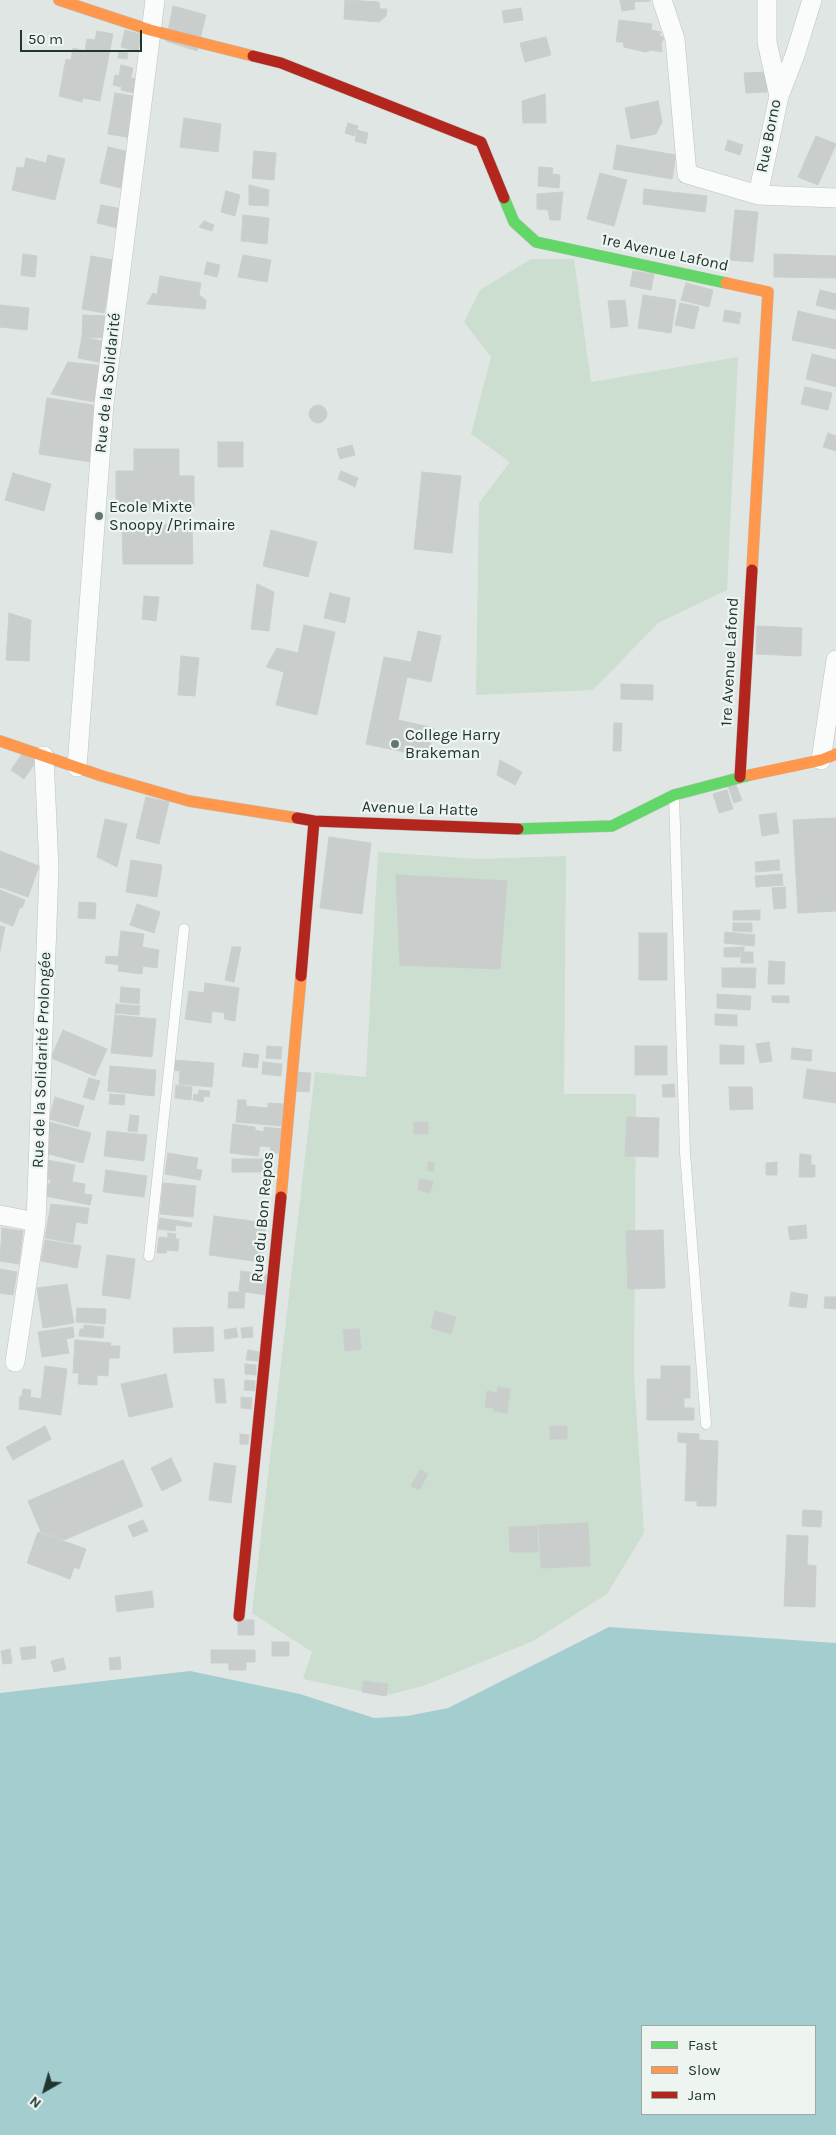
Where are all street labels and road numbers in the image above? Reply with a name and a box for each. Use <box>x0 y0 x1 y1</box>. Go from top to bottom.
street label: Rue Borno <box>752 98 786 174</box>
street label: 1re Avenue Lafond <box>600 230 730 276</box>
street label: Rue de la Solidarité <box>91 312 125 454</box>
street label: 1re Avenue Lafond <box>717 597 743 727</box>
street label: Avenue La Hatte <box>362 797 478 821</box>
street label: Rue de la Solidarité Prolongée <box>29 952 55 1168</box>
street label: Rue du Bon Repos <box>248 1151 278 1283</box>

